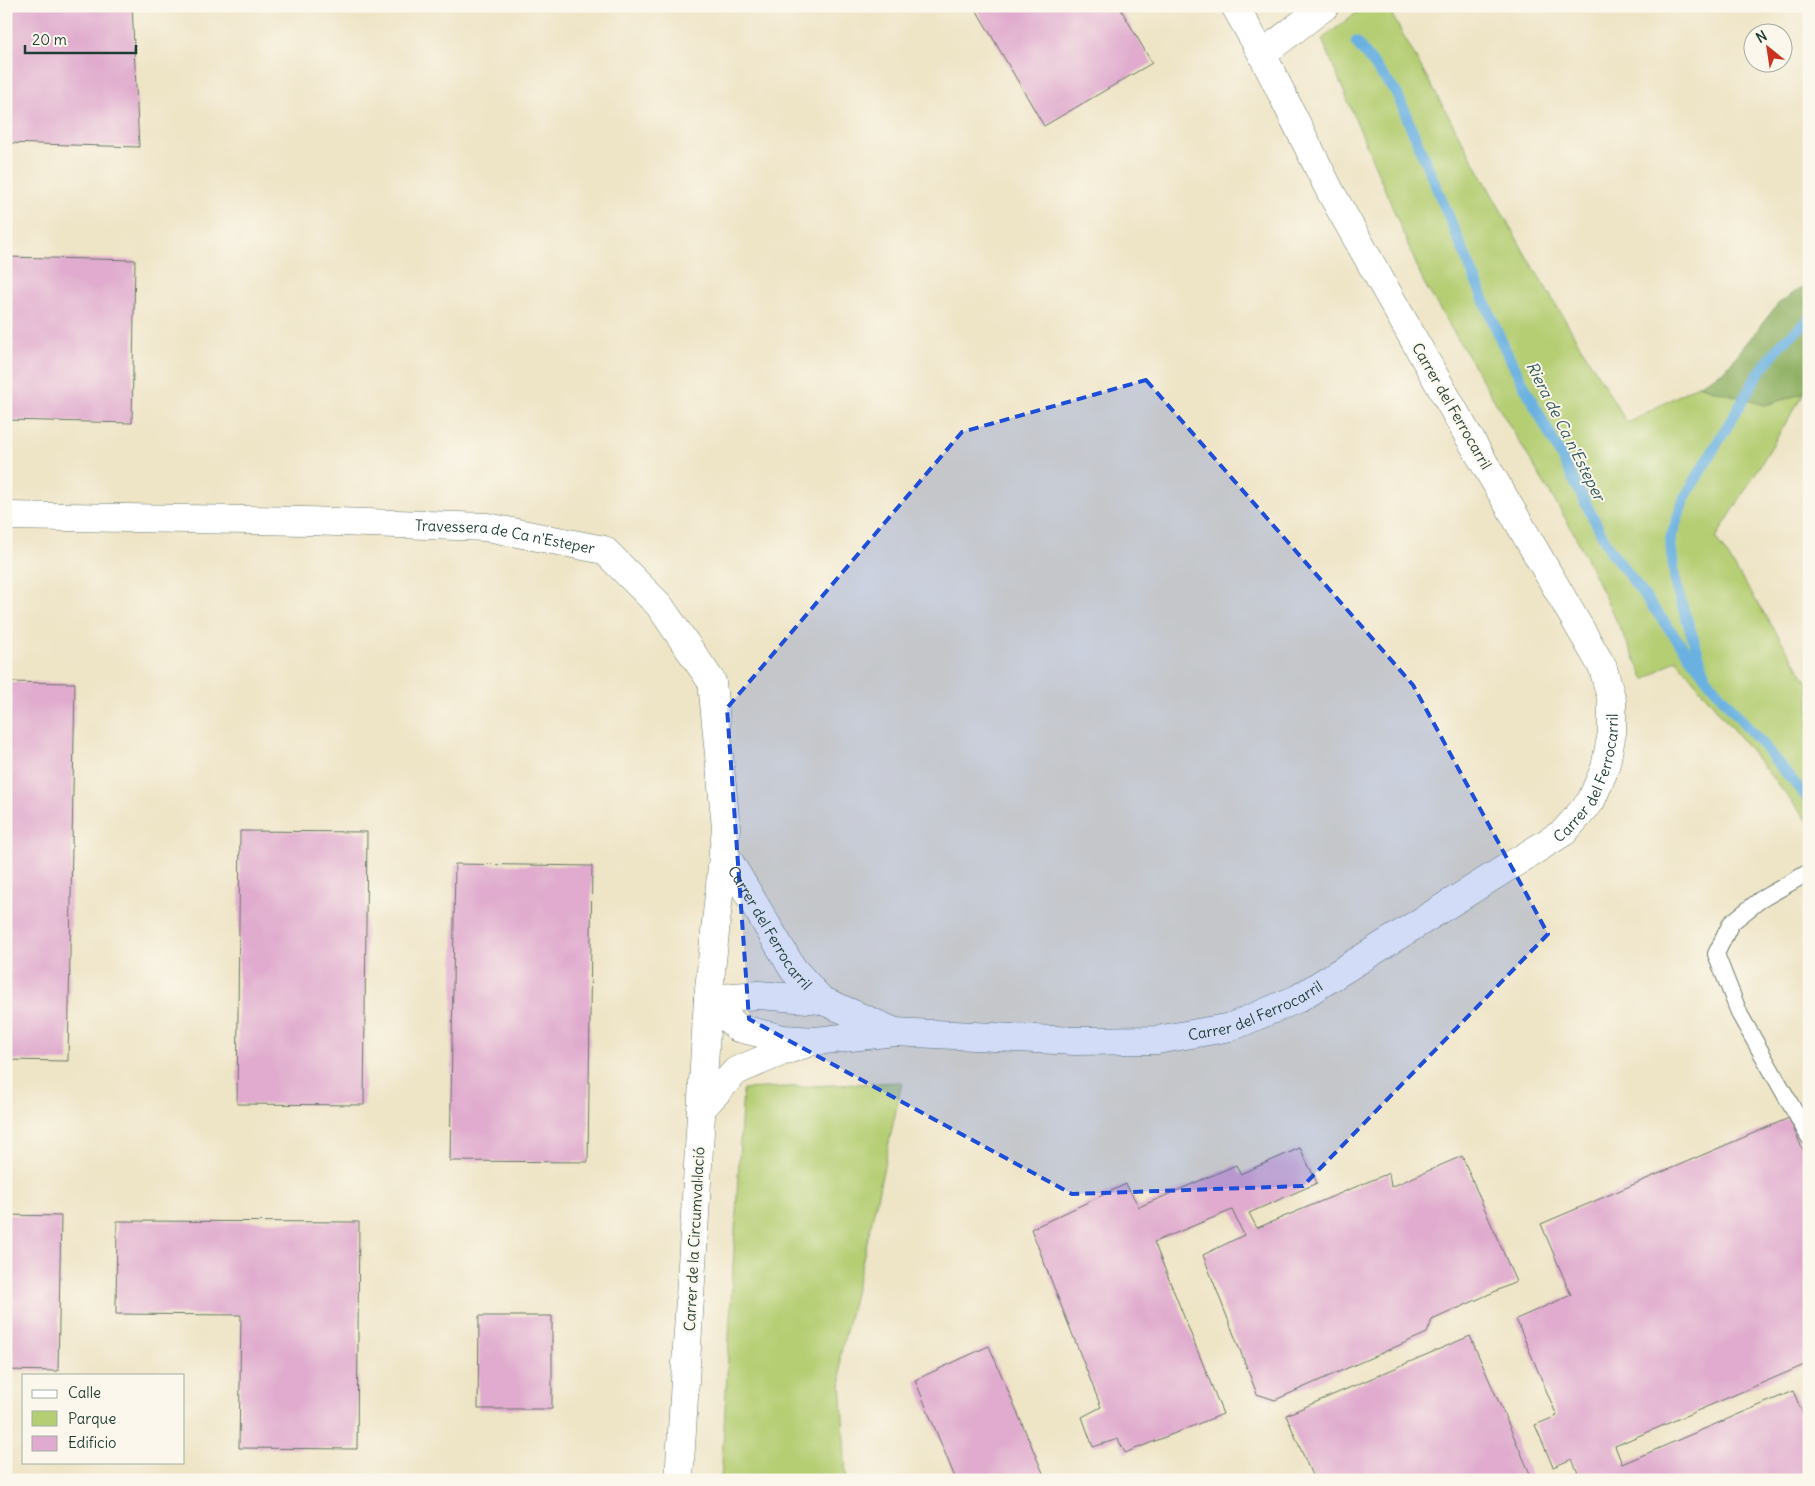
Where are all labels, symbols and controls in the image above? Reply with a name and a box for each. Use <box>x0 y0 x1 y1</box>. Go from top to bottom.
scale bar <box>25 22 136 54</box>
north arrow <box>1742 22 1792 72</box>
text: N <box>1753 27 1770 47</box>
text: 20 m <box>32 30 67 49</box>
street label: Carrer del Ferrocarril <box>1408 339 1496 473</box>
water label: Riera de Ca n'Esteper <box>1522 358 1611 506</box>
street label: Travessera de Ca n'Esteper <box>415 515 596 557</box>
street label: Carrer del Ferrocarril <box>1549 714 1622 846</box>
street label: Carrer del Ferrocarril <box>724 862 816 993</box>
street label: Carrer del Ferrocarril <box>1186 976 1326 1044</box>
street label: Carrer de la Circumval·lació <box>680 1146 708 1332</box>
legend <box>22 1374 185 1464</box>
text: Calle <box>68 1383 101 1402</box>
text: Parque <box>68 1409 116 1428</box>
text: Edificio <box>68 1433 116 1452</box>

